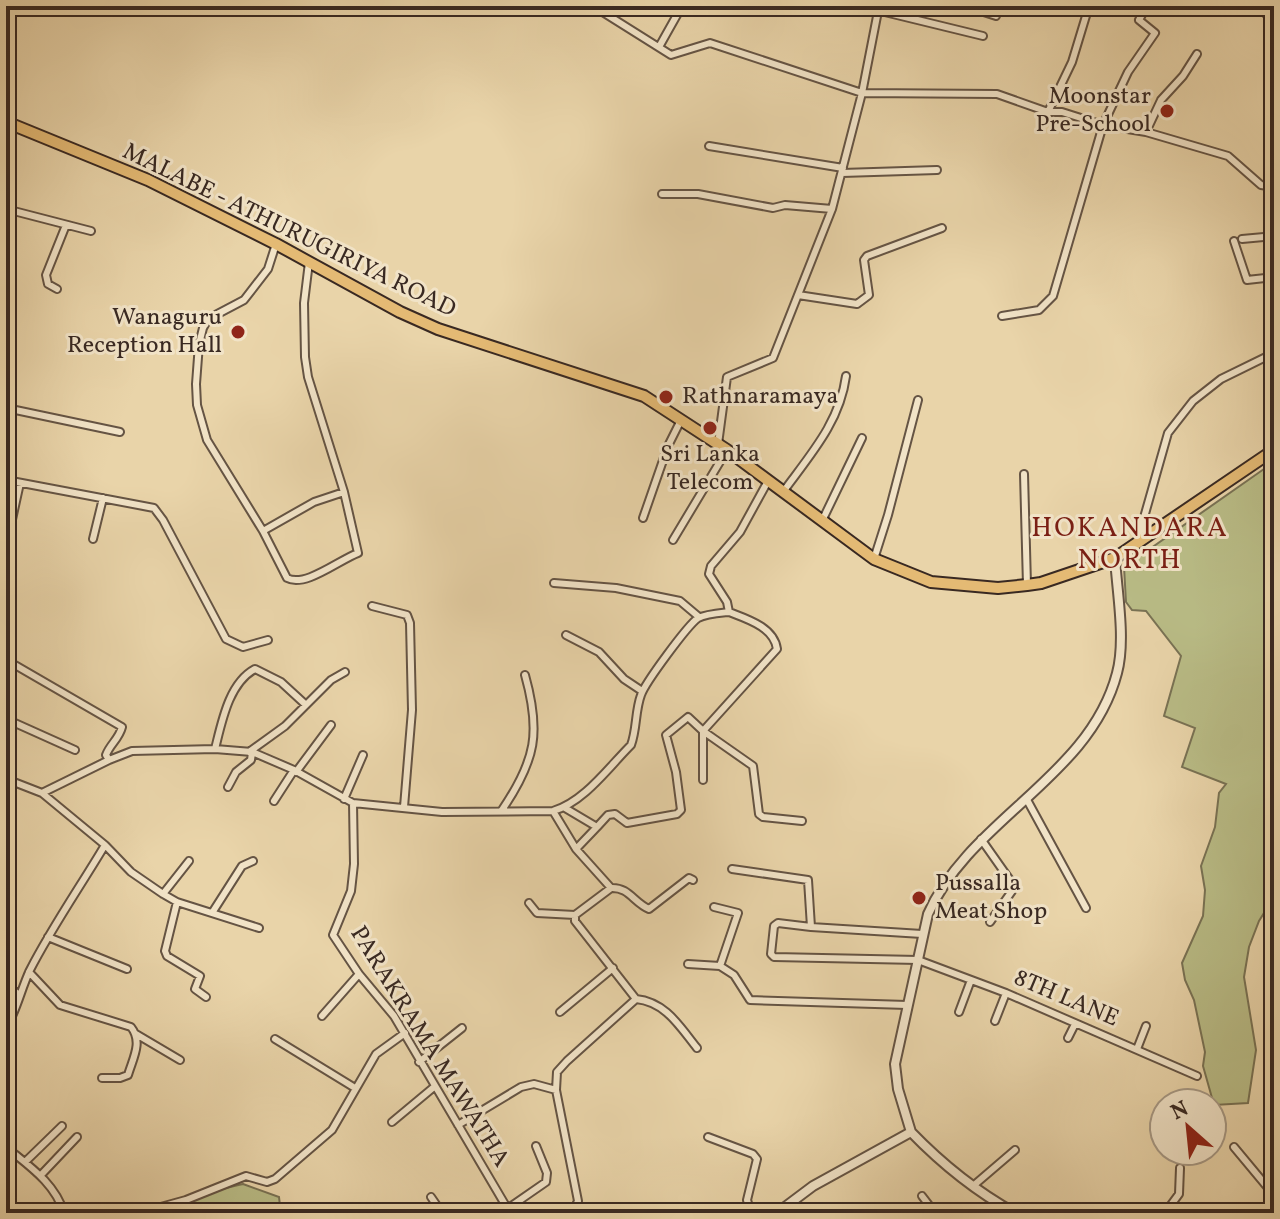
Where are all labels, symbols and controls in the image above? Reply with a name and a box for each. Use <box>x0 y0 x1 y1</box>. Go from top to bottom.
place label: Moonstar Pre-School <box>1035 80 1151 142</box>
marker: Moonstar Pre-School <box>1158 102 1176 120</box>
street label: MALABE - ATHURUGIRIYA ROAD <box>117 135 461 327</box>
place label: Wanaguru Reception Hall <box>67 301 222 363</box>
marker: Wanaguru Reception Hall <box>229 323 247 341</box>
place label: Rathnaramaya <box>682 380 838 414</box>
marker: Rathnaramaya <box>657 388 675 406</box>
marker: Sri Lanka Telecom <box>701 419 719 437</box>
place label: Sri Lanka Telecom <box>660 438 760 500</box>
district label: HOKANDARA NORTH <box>1031 509 1229 580</box>
place label: Pussalla Meat Shop <box>935 867 1047 929</box>
marker: Pussalla Meat Shop <box>910 889 928 907</box>
street label: PARAKRAMA MAWATHA <box>341 920 517 1174</box>
street label: 8TH LANE <box>1008 962 1124 1036</box>
north arrow <box>1148 1087 1228 1167</box>
text: N <box>1166 1094 1194 1129</box>

